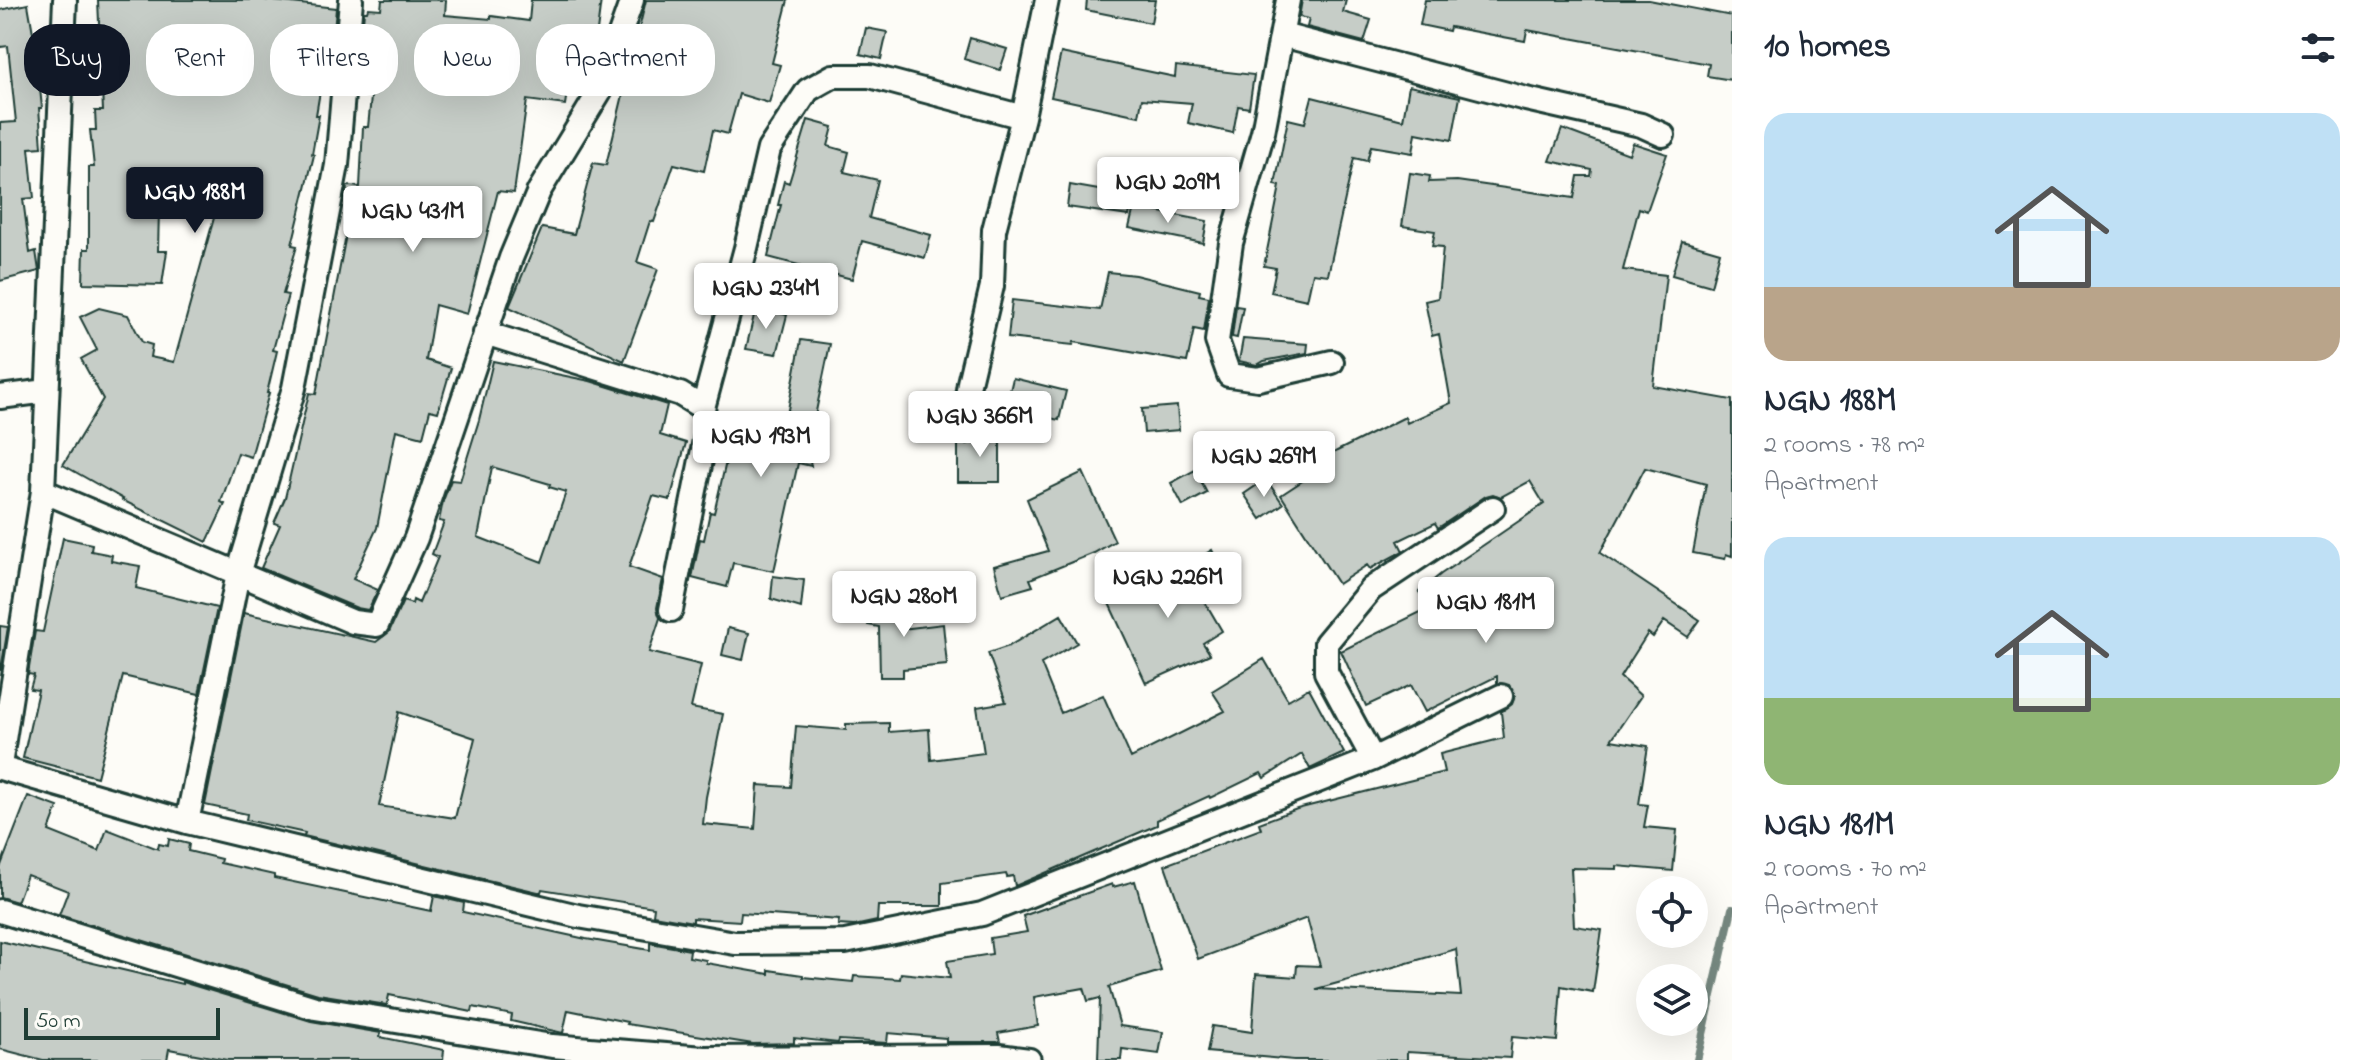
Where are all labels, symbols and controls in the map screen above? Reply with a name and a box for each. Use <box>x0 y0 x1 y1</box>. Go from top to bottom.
text: 10 homes <box>1764 23 1891 73</box>
chip: Buy <box>24 24 130 96</box>
chip: Rent <box>146 24 254 96</box>
chip: Filters <box>270 24 398 96</box>
chip: New <box>414 24 520 96</box>
chip: Apartment <box>536 24 715 96</box>
icon: filters <box>2296 26 2340 70</box>
pin: NGN 209M <box>1085 157 1251 225</box>
text: NGN 209M <box>1115 164 1221 202</box>
icon: home <box>1980 165 2124 309</box>
pin: NGN 188M <box>112 167 278 235</box>
text: NGN 188M <box>144 174 246 212</box>
pin: NGN 431M <box>330 186 496 254</box>
text: NGN 431M <box>361 193 465 231</box>
pin: NGN 234M <box>683 263 849 331</box>
text: NGN 234M <box>712 270 820 308</box>
text: NGN 188M <box>1764 377 1897 427</box>
pin: NGN 366M <box>897 391 1063 459</box>
text: NGN 366M <box>926 398 1034 436</box>
pin: NGN 193M <box>678 411 844 479</box>
text: NGN 193M <box>711 418 811 456</box>
text: 2 rooms · 78 m² <box>1764 427 1925 465</box>
pin: NGN 269M <box>1181 431 1347 499</box>
text: NGN 269M <box>1211 438 1317 476</box>
text: Apartment <box>1764 465 1878 503</box>
pin: NGN 226M <box>1085 552 1251 620</box>
text: NGN 226M <box>1113 559 1223 597</box>
pin: NGN 280M <box>821 571 987 639</box>
pin: NGN 181M <box>1403 577 1569 645</box>
text: NGN 280M <box>850 578 958 616</box>
text: NGN 181M <box>1436 584 1536 622</box>
icon: home <box>1980 589 2124 733</box>
text: NGN 181M <box>1764 801 1895 851</box>
text: 2 rooms · 70 m² <box>1764 851 1927 889</box>
map controls <box>1636 876 1708 1036</box>
button: locate <box>1636 876 1708 948</box>
text: Apartment <box>1764 889 1878 927</box>
button: layers <box>1636 964 1708 1036</box>
scale bar <box>24 1004 220 1040</box>
text: 50 m <box>36 1006 81 1038</box>

